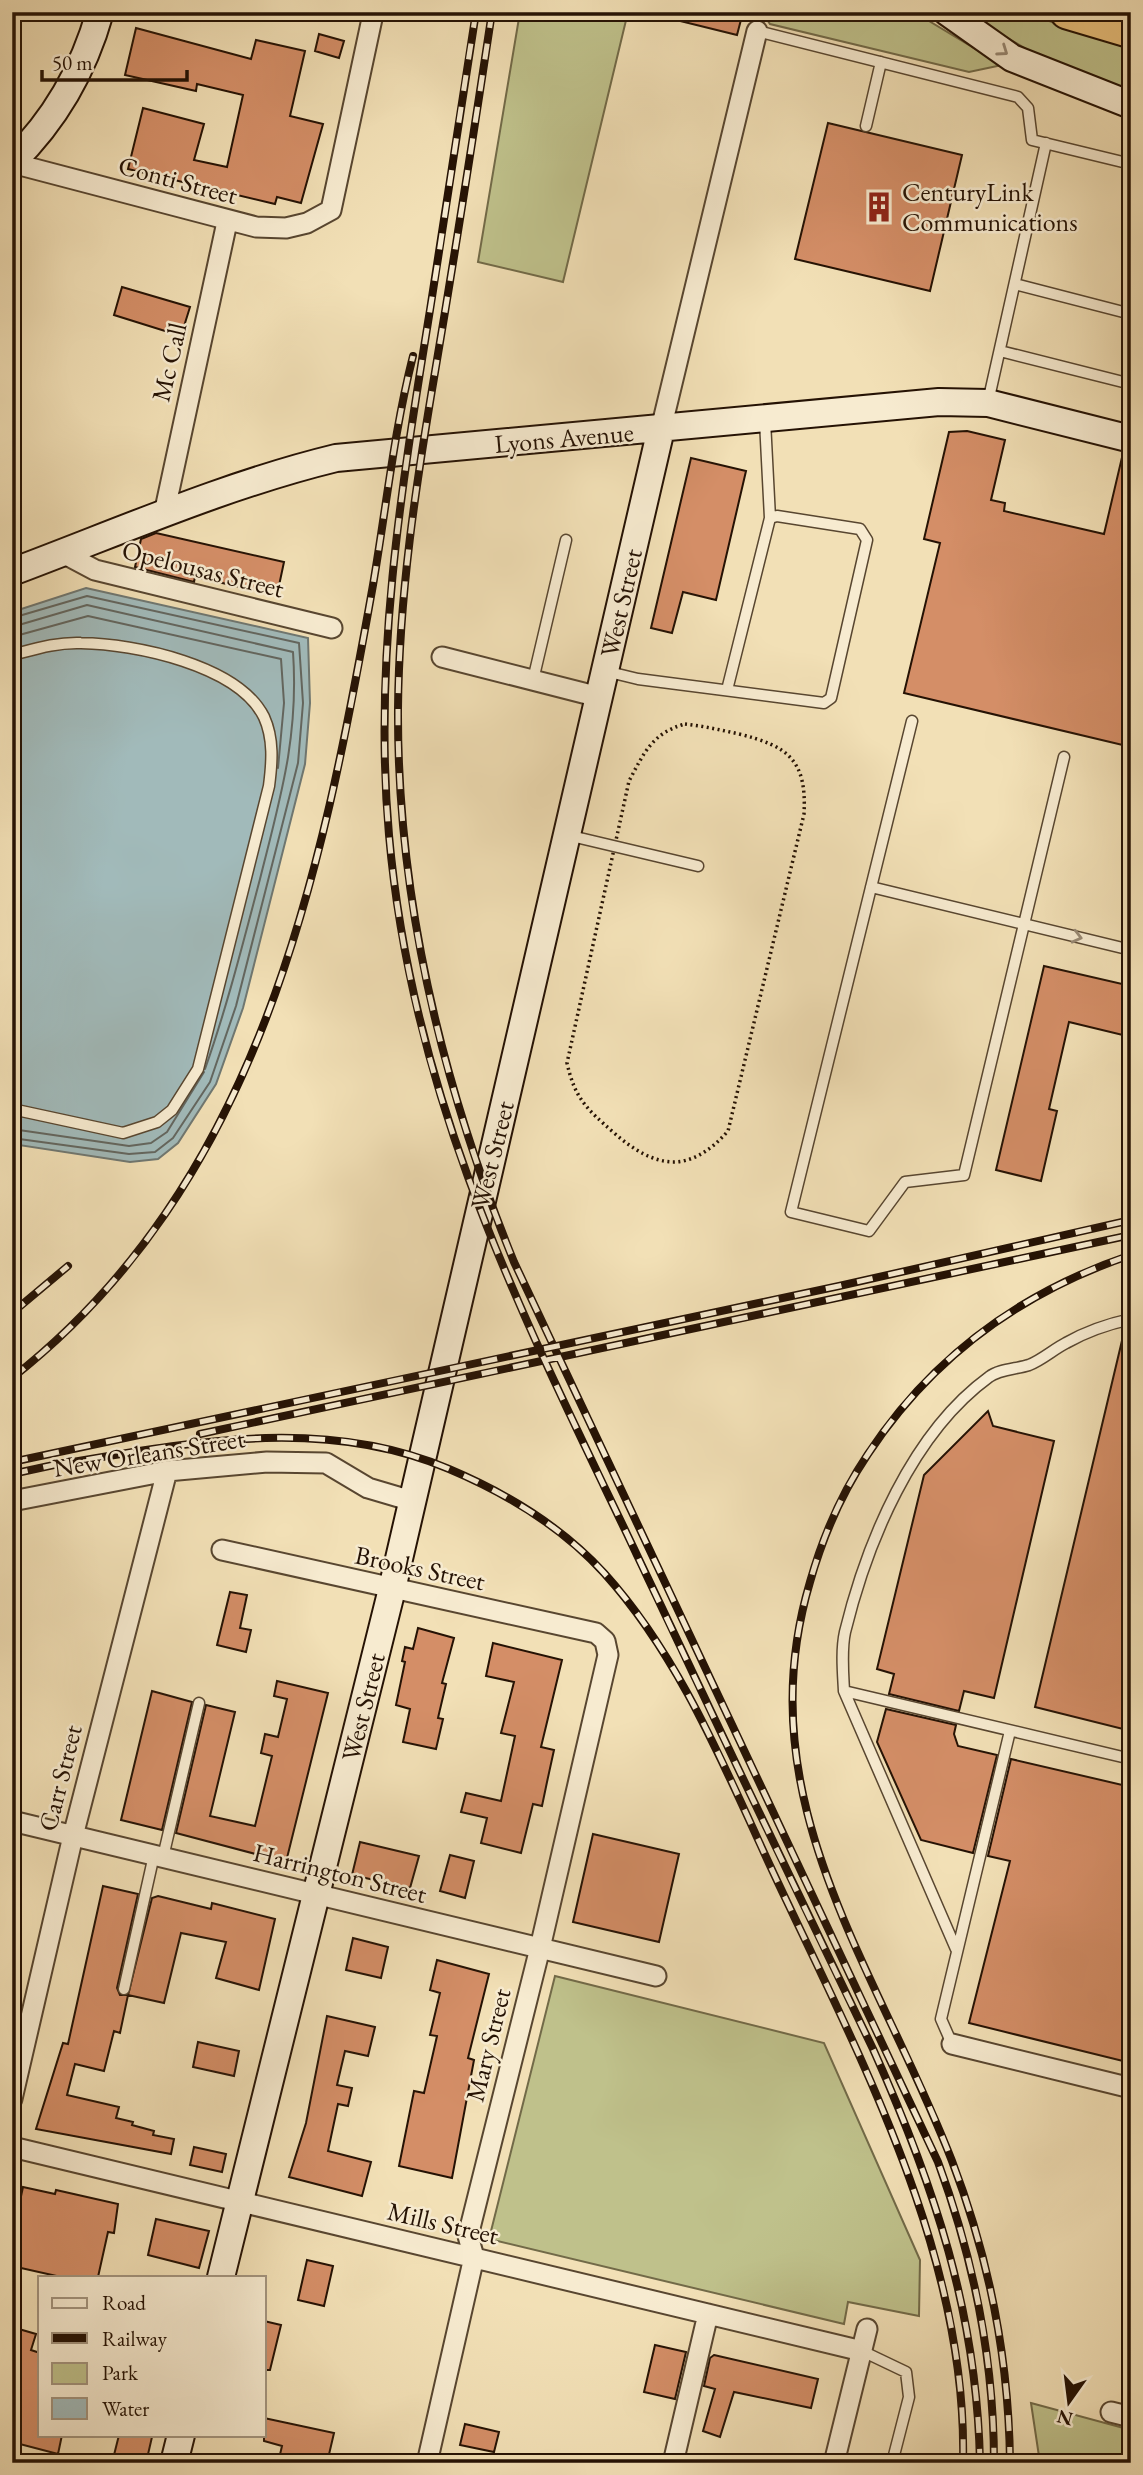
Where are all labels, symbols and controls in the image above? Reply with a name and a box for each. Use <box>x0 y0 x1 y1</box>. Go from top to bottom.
scale bar <box>42 38 187 82</box>
one-way arrow <box>995 43 1008 55</box>
text: 50 m <box>52 49 93 76</box>
street label: Conti Street <box>115 148 241 212</box>
place label: CenturyLink Communications <box>902 175 1078 239</box>
building icon: CenturyLink Communications <box>862 190 896 224</box>
street label: Mc Call <box>143 319 195 405</box>
street label: Lyons Avenue <box>493 415 635 461</box>
street label: Opelousas Street <box>118 532 288 606</box>
street label: West Street <box>592 545 650 661</box>
one-way arrow <box>1071 929 1083 943</box>
street label: West Street <box>462 1097 522 1213</box>
street label: New Orleans Street <box>51 1421 247 1485</box>
street label: Brooks Street <box>352 1538 488 1598</box>
street label: West Street <box>333 1649 393 1765</box>
street label: Carr Street <box>30 1721 90 1835</box>
street label: Harrington Street <box>250 1835 430 1911</box>
street label: Mary Street <box>458 1985 518 2105</box>
street label: Mills Street <box>384 2194 502 2252</box>
legend <box>38 2276 266 2436</box>
text: Road <box>102 2289 146 2316</box>
text: Railway <box>102 2325 168 2352</box>
text: Park <box>102 2359 139 2386</box>
north arrow <box>1034 2366 1104 2436</box>
text: Water <box>102 2395 149 2422</box>
text: N <box>1054 2404 1075 2432</box>

